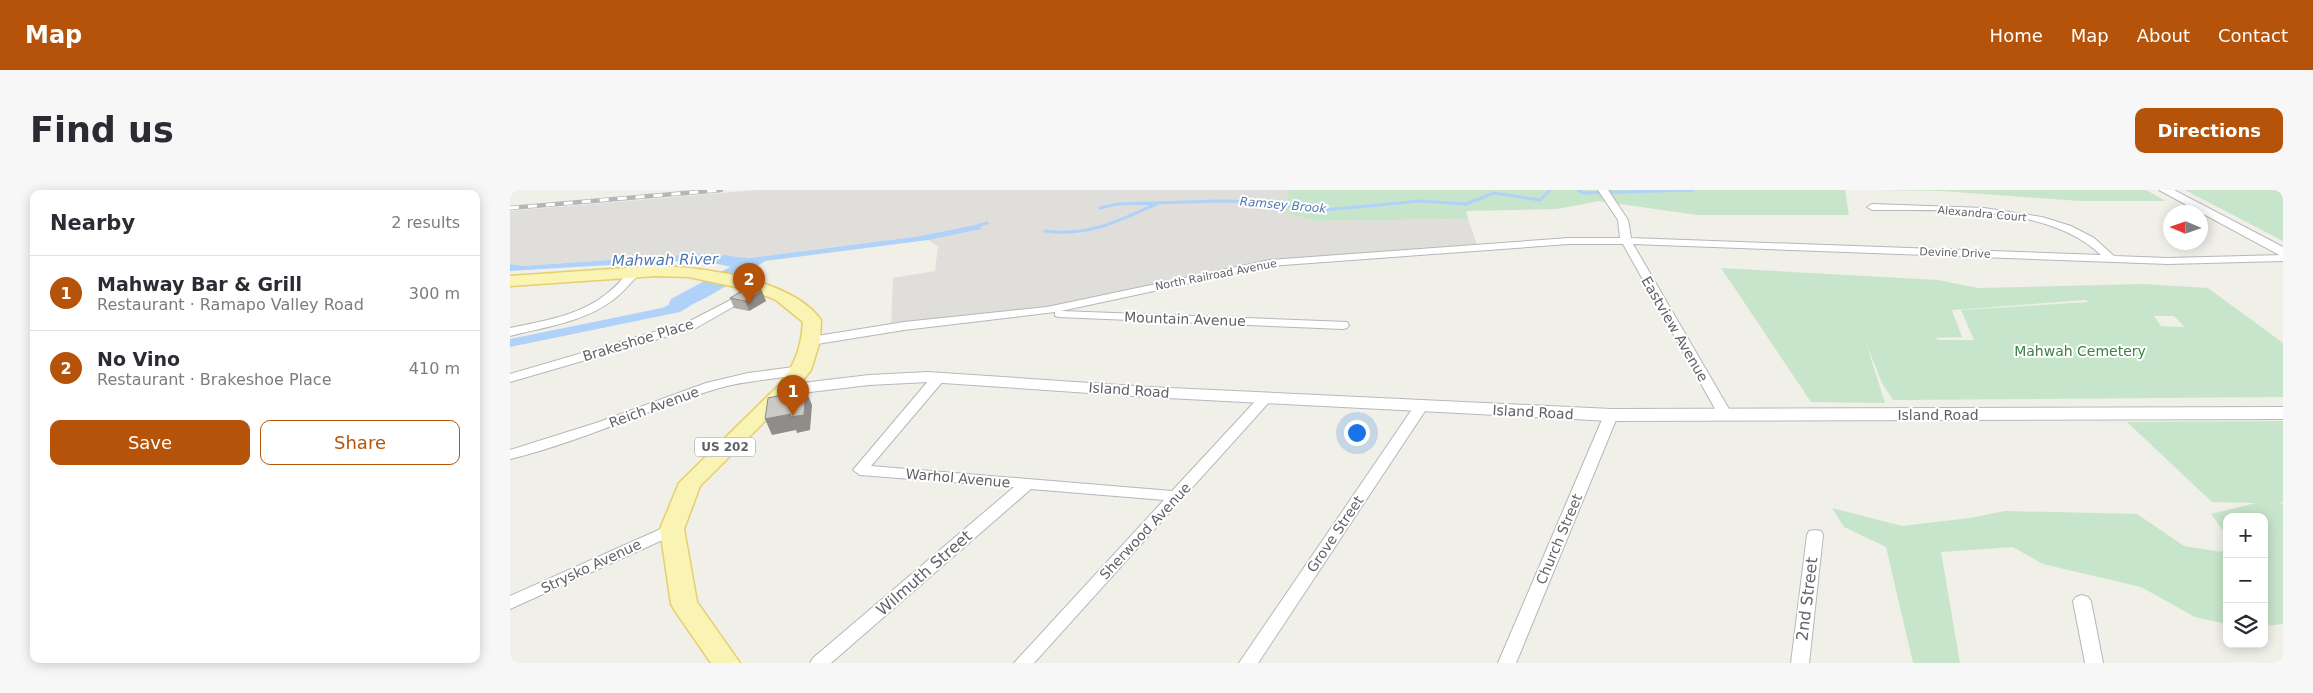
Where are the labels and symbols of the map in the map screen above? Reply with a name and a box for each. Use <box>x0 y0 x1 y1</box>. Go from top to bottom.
water label: Ramsey Brook <box>1239 194 1328 216</box>
street label: Alexandra Court <box>1937 204 2028 224</box>
north arrow <box>2163 205 2208 250</box>
street label: Devine Drive <box>1919 245 1991 261</box>
water label: Mahwah River <box>612 250 719 270</box>
street label: North Railroad Avenue <box>1154 257 1278 293</box>
pin: 2 <box>733 263 765 304</box>
street label: Eastview Avenue <box>1638 274 1712 384</box>
street label: Mountain Avenue <box>1124 309 1246 329</box>
street label: Brakeshoe Place <box>581 316 695 364</box>
park label: Mahwah Cemetery <box>2014 343 2146 359</box>
pin: 1 <box>777 375 809 416</box>
street label: Island Road <box>1088 379 1170 401</box>
street label: Reich Avenue <box>607 383 701 431</box>
street label: Island Road <box>1492 402 1574 422</box>
street label: Island Road <box>1897 407 1979 423</box>
your location <box>1344 420 1370 446</box>
road number: US 202 <box>695 438 755 456</box>
street label: Warhol Avenue <box>905 465 1011 491</box>
street label: Sherwood Avenue <box>1096 479 1194 583</box>
street label: Church Street <box>1533 491 1585 587</box>
street label: Grove Street <box>1304 492 1367 575</box>
street label: Wilmuth Street <box>872 526 976 620</box>
street label: Strysko Avenue <box>539 536 643 596</box>
street label: 2nd Street <box>1792 556 1822 642</box>

